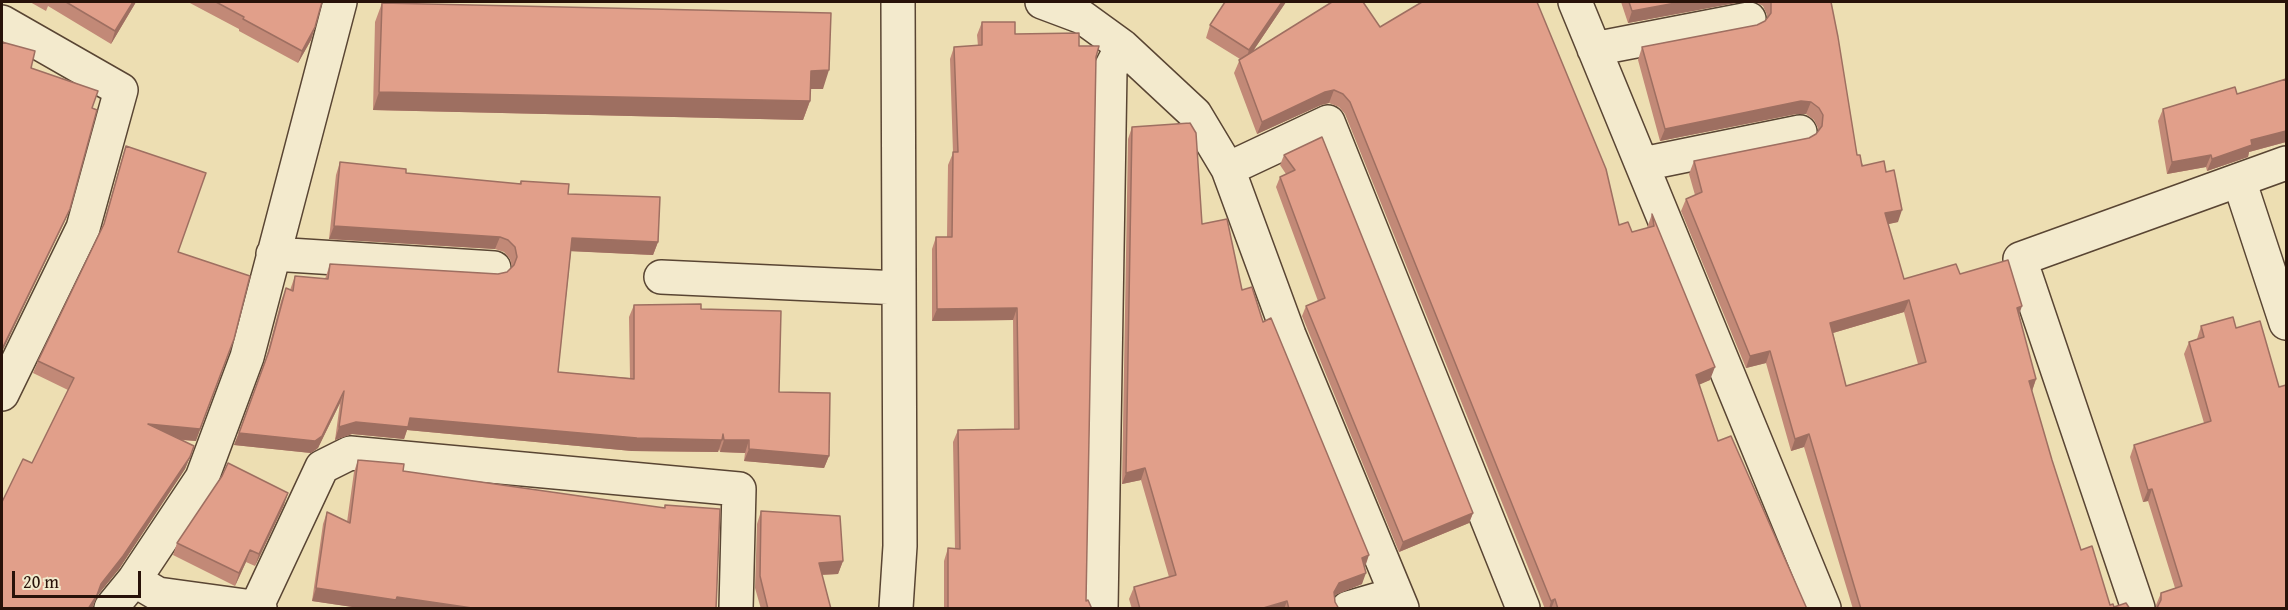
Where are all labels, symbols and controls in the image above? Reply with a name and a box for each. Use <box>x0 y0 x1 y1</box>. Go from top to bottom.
scale bar <box>15 559 144 597</box>
text: 20 m <box>23 568 59 595</box>

